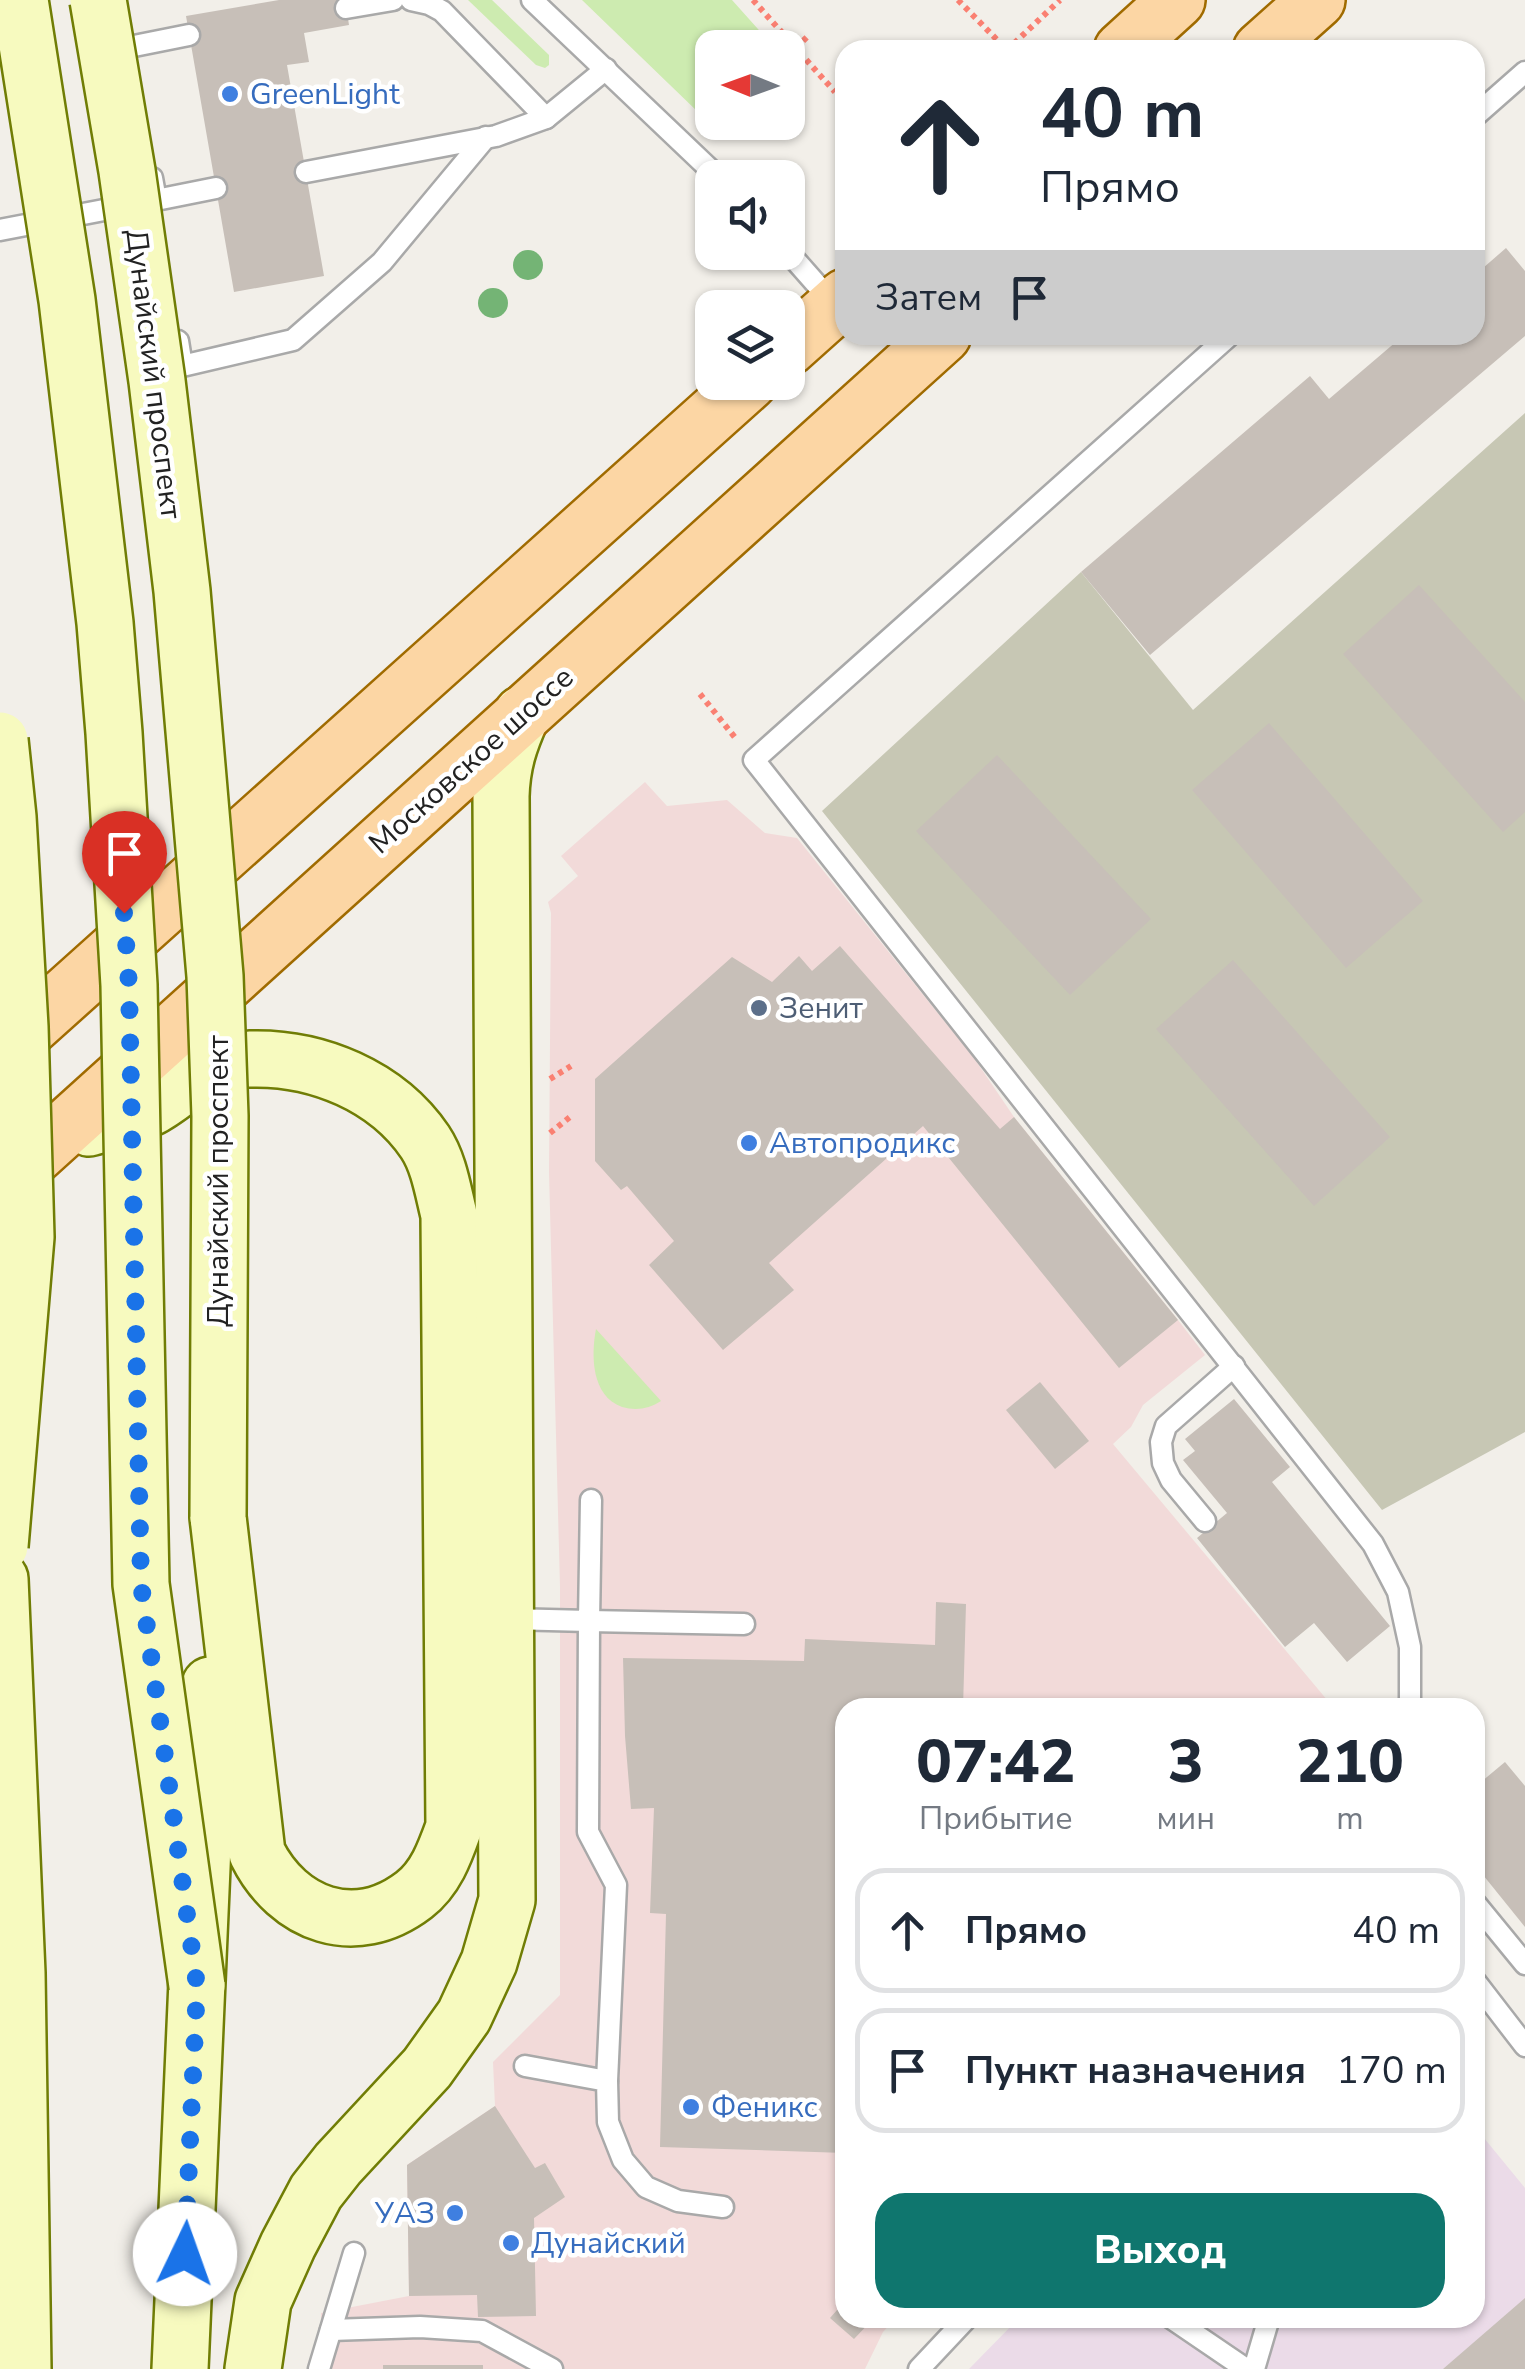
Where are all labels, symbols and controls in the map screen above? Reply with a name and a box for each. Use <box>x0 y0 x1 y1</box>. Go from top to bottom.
north arrow <box>695 30 805 140</box>
map controls <box>695 30 805 400</box>
text: 40 m <box>1040 66 1204 162</box>
place label: GreenLight <box>250 74 400 115</box>
icon: ahead <box>875 80 1005 210</box>
marker: GreenLight <box>219 83 241 105</box>
text: Прямо <box>1040 157 1180 218</box>
button: sound <box>695 160 805 270</box>
street label: Дунайский проспект <box>115 227 192 522</box>
icon: arrive <box>1002 270 1057 325</box>
text: Затем <box>875 272 982 323</box>
button: layers <box>695 290 805 400</box>
street label: Московское шоссе <box>360 657 583 863</box>
pin <box>82 811 167 914</box>
icon: arrive <box>97 826 152 881</box>
place label: Зенит <box>779 988 864 1029</box>
marker: Зенит <box>748 997 770 1019</box>
street label: Дунайский проспект <box>198 1034 239 1327</box>
place label: Автопродикс <box>769 1123 955 1164</box>
marker: Автопродикс <box>738 1132 760 1154</box>
text: 07:42 <box>916 1721 1076 1803</box>
text: 3 <box>1168 1721 1204 1803</box>
text: 210 <box>1296 1721 1404 1803</box>
text: Прибытие <box>919 1797 1073 1840</box>
text: мин <box>1157 1797 1215 1840</box>
text: m <box>1336 1797 1364 1840</box>
icon: ahead <box>880 1903 935 1958</box>
text: Прямо <box>965 1905 1087 1956</box>
text: 40 m <box>1352 1905 1440 1956</box>
icon: arrive <box>880 2043 935 2098</box>
text: Пункт назначения <box>965 2045 1306 2096</box>
text: 170 m <box>1336 2045 1447 2096</box>
place label: Феникс <box>711 2087 818 2128</box>
marker: Феникс <box>680 2096 702 2118</box>
place label: УАЗ <box>374 2193 435 2234</box>
button: Выход <box>875 2193 1445 2308</box>
position arrow <box>133 2202 237 2306</box>
marker: УАЗ <box>444 2202 466 2224</box>
place label: Дунайский <box>531 2223 686 2264</box>
marker: Дунайский <box>500 2232 522 2254</box>

